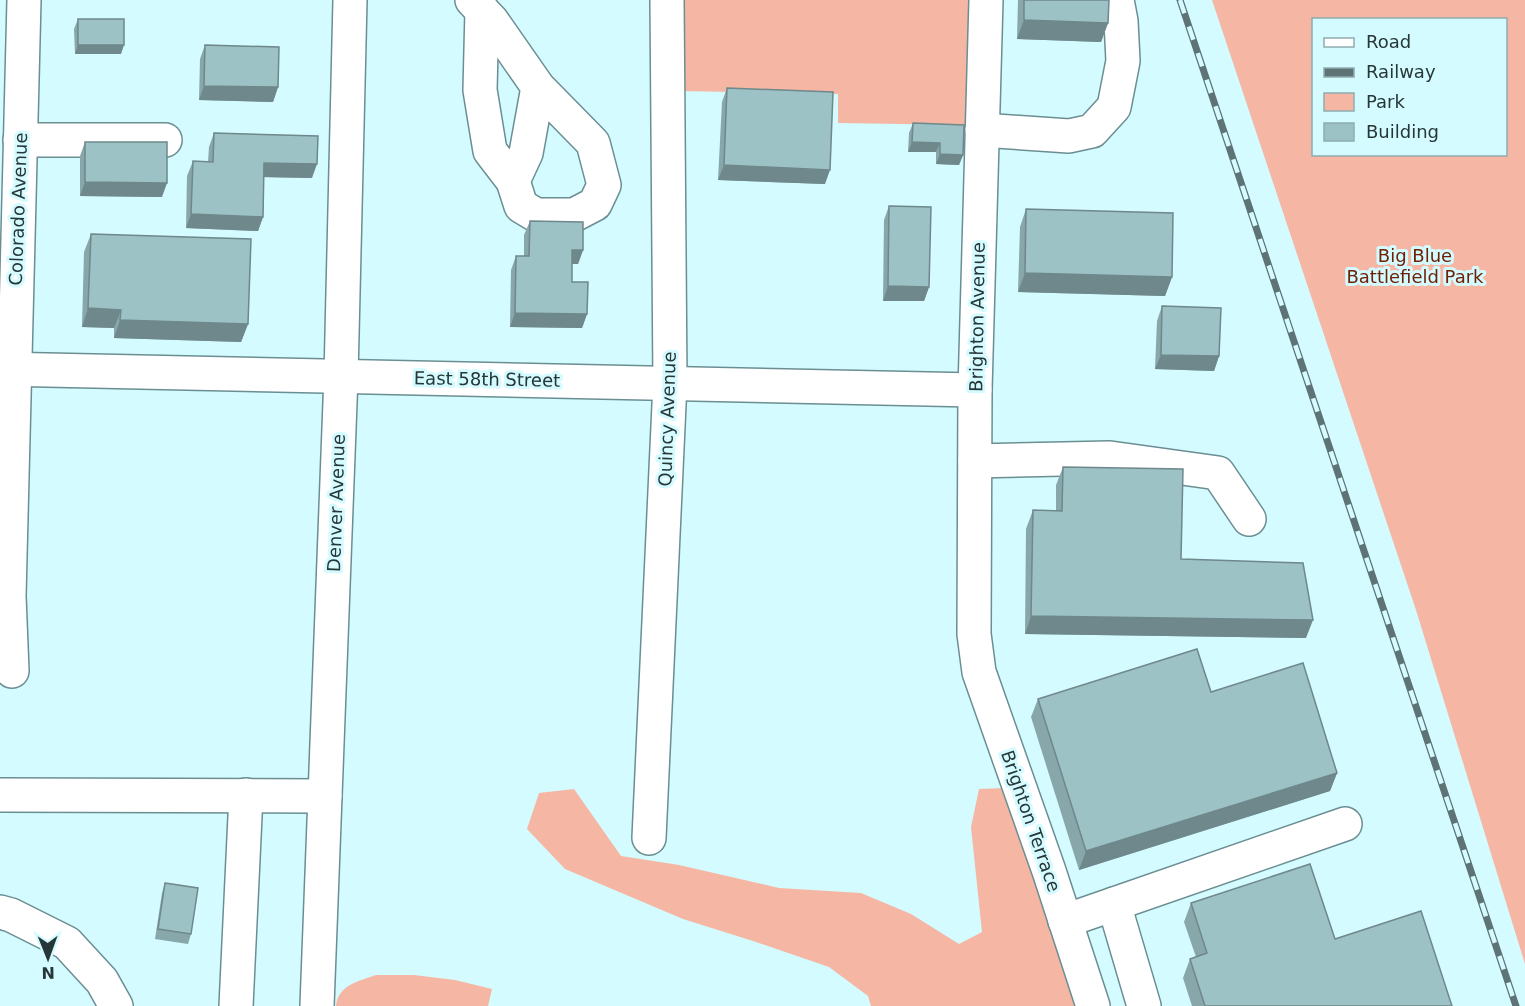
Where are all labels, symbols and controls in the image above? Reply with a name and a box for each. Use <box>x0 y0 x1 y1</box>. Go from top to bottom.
legend <box>1312 18 1507 156</box>
text: Road <box>1366 31 1411 52</box>
text: Railway <box>1366 61 1436 82</box>
text: Park <box>1366 91 1405 112</box>
text: Building <box>1366 121 1439 142</box>
street label: Colorado Avenue <box>5 132 31 286</box>
street label: Brighton Avenue <box>965 242 989 392</box>
park label: Big Blue Battlefield Park <box>1346 245 1484 287</box>
street label: Quincy Avenue <box>654 351 680 487</box>
street label: East 58th Street <box>414 367 560 391</box>
street label: Denver Avenue <box>323 434 349 572</box>
street label: Brighton Terrace <box>997 747 1065 895</box>
north arrow <box>18 928 78 988</box>
text: N <box>41 963 55 982</box>

